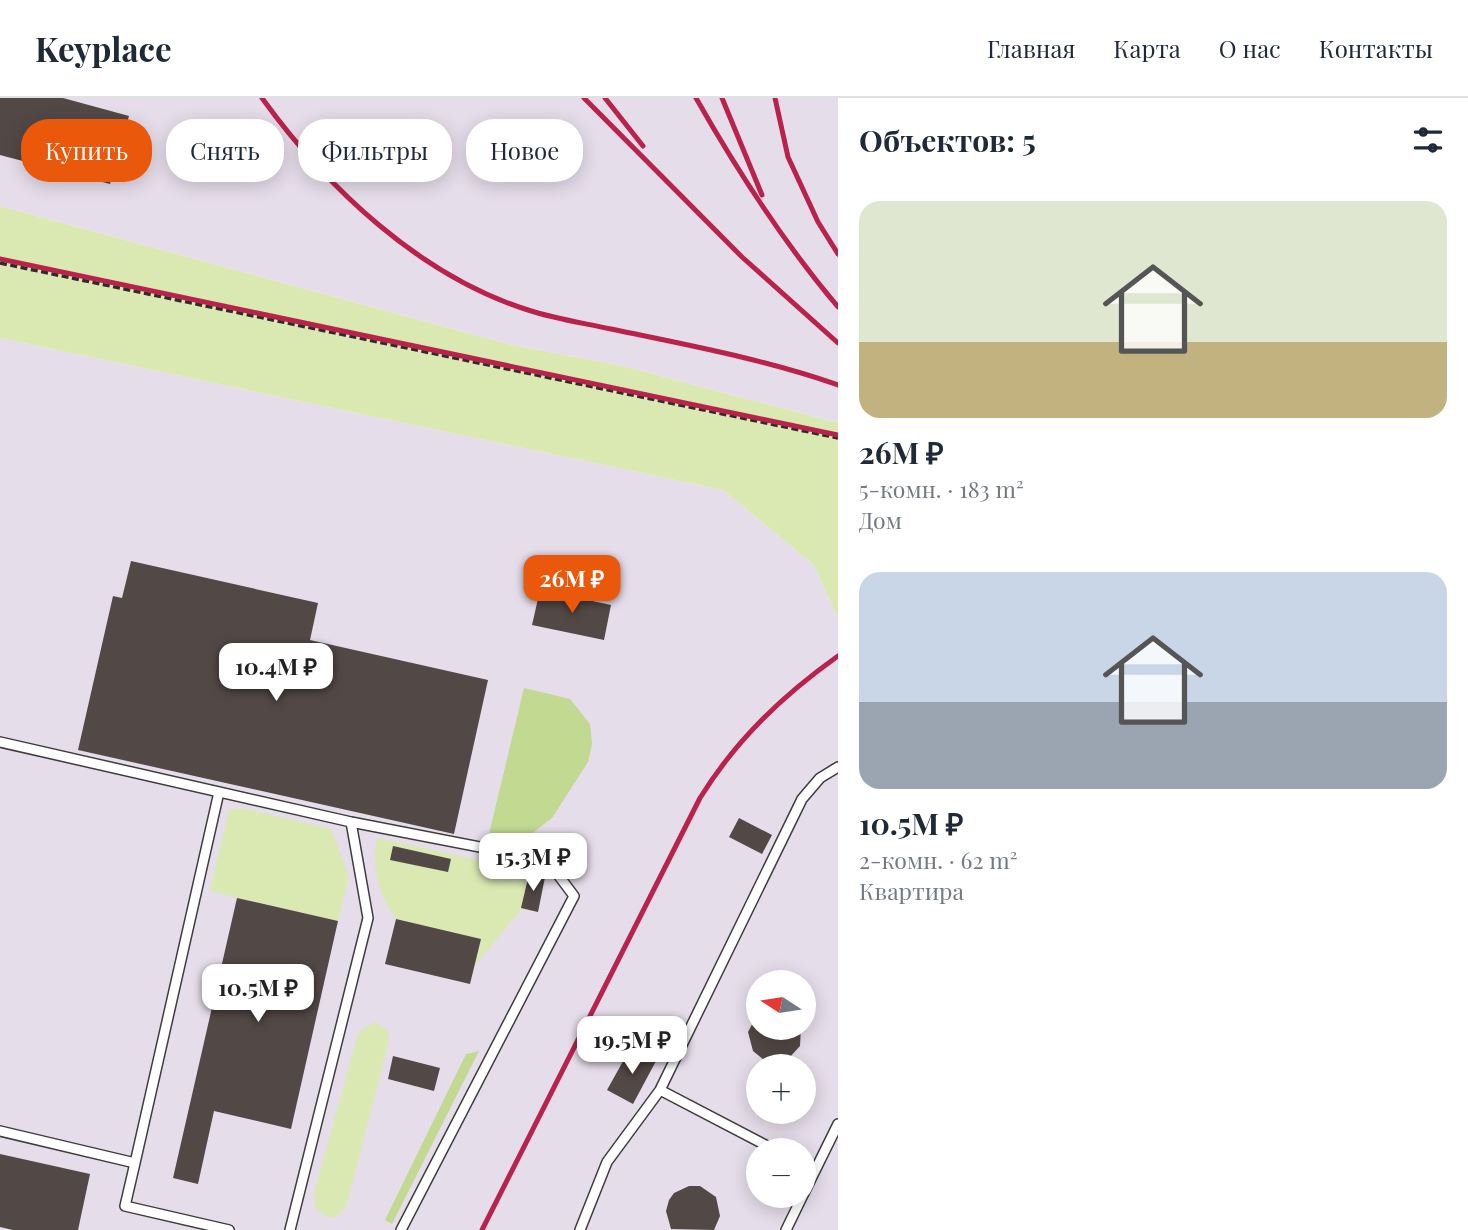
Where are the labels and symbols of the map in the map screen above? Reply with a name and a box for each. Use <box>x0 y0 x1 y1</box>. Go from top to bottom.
pin: 26M ₽ <box>523 556 621 615</box>
pin: 10.4M ₽ <box>211 644 341 703</box>
pin: 15.3M ₽ <box>468 834 598 893</box>
pin: 10.5M ₽ <box>193 964 323 1024</box>
north arrow <box>746 970 816 1040</box>
pin: 19.5M ₽ <box>567 1016 697 1076</box>

